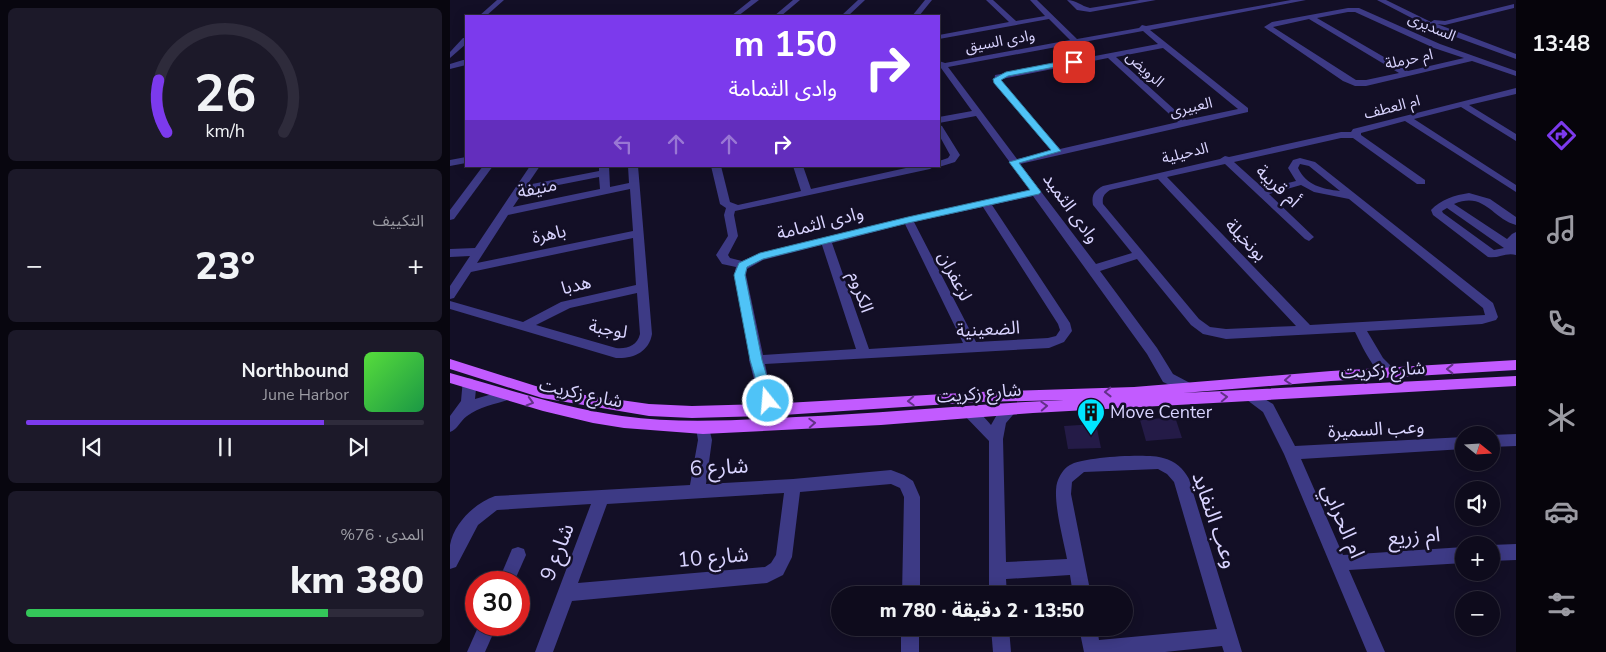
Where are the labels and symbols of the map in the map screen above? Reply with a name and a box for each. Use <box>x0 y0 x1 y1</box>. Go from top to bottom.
street label: السديرى <box>1405 8 1459 46</box>
street label: وادى السيق <box>963 25 1037 57</box>
pin <box>1053 41 1095 83</box>
street label: ام حرملة <box>1383 44 1435 75</box>
street label: الرويض <box>1122 47 1168 91</box>
street label: ام العطف <box>1362 90 1422 125</box>
street label: العبيرى <box>1168 92 1214 122</box>
street label: الدحيلية <box>1160 138 1210 168</box>
street label: أم قريبة <box>1249 159 1305 214</box>
street label: وادى الثميد <box>1037 168 1105 248</box>
street label: منيفة <box>515 172 559 204</box>
street label: وادى الثمامة <box>774 201 866 245</box>
street label: بونخيلة <box>1220 213 1272 267</box>
street label: باهرة <box>530 219 568 249</box>
street label: لزعفران <box>932 247 978 305</box>
street label: الكروم <box>841 268 879 316</box>
street label: هدبا <box>559 270 593 300</box>
street label: لوجبة <box>587 314 629 344</box>
street label: الضعينية <box>956 315 1020 343</box>
street label: شارع زكريت <box>1340 356 1426 386</box>
one-way arrow <box>1446 364 1454 374</box>
street label: شارع زكريت <box>537 372 625 415</box>
position arrow <box>741 374 793 426</box>
one-way arrow <box>1284 374 1292 385</box>
street label: شارع زكريت <box>936 377 1022 411</box>
one-way arrow <box>1104 387 1112 397</box>
one-way arrow <box>1220 392 1228 402</box>
one-way arrow <box>526 396 534 406</box>
one-way arrow <box>907 396 915 407</box>
building icon: Move Center <box>1076 397 1106 436</box>
place label: Move Center <box>1110 400 1213 424</box>
one-way arrow <box>1041 401 1049 412</box>
street label: وعب السميرة <box>1327 414 1425 444</box>
one-way arrow <box>809 417 817 428</box>
north arrow <box>1455 426 1500 471</box>
street label: شارع 6 <box>689 451 749 484</box>
street label: وعب النفايد <box>1185 468 1245 572</box>
street label: ام الحرابي <box>1313 479 1371 563</box>
street label: شارع 9 <box>533 519 582 585</box>
street label: ام زريع <box>1387 520 1441 554</box>
street label: شارع 10 <box>676 540 750 575</box>
speed limit sign: 30 <box>465 571 530 636</box>

